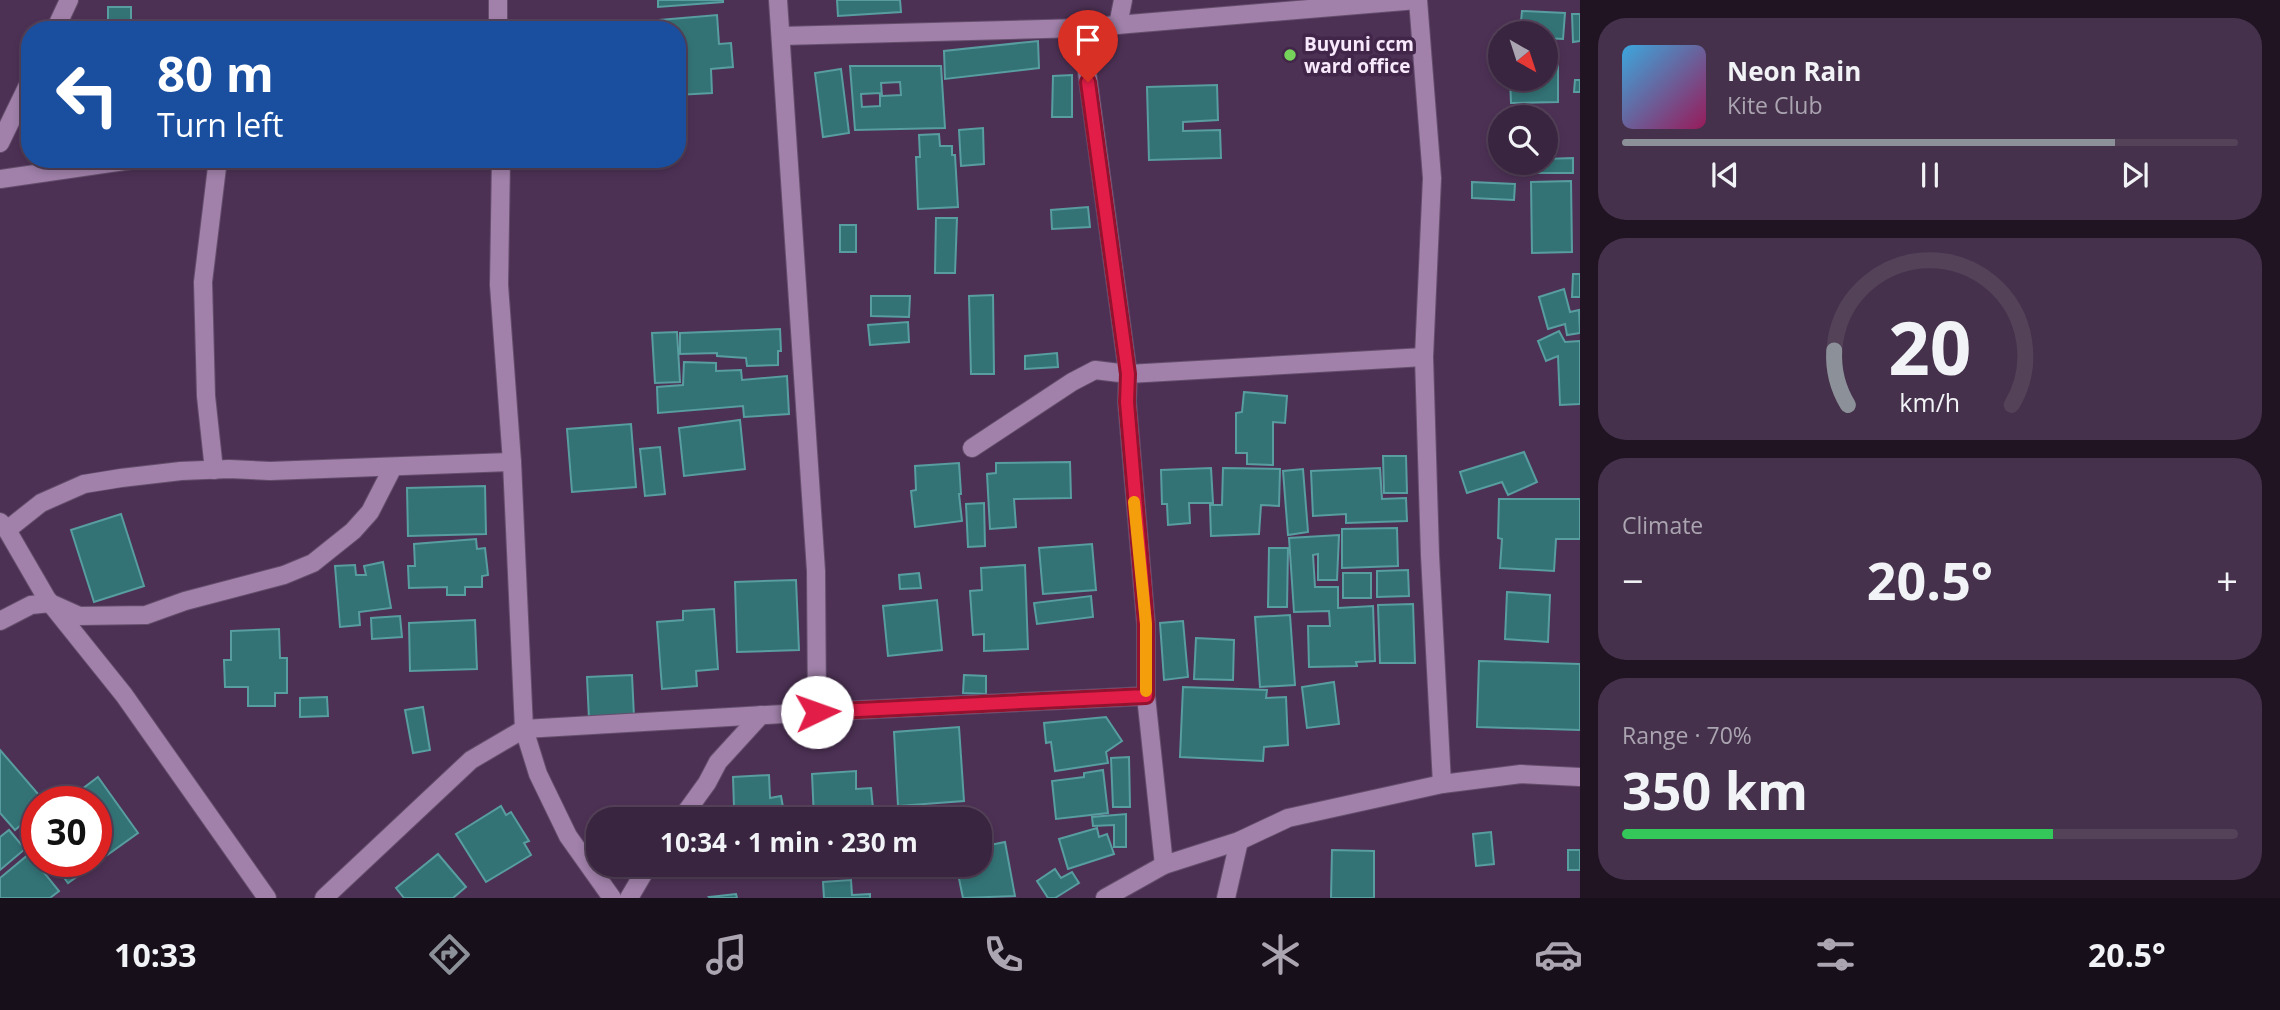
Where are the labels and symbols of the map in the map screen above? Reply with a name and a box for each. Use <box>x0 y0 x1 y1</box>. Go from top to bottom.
pin <box>1058 10 1118 82</box>
north arrow <box>1488 21 1558 91</box>
place label: Buyuni ccm ward office <box>1304 31 1414 79</box>
marker: Buyuni ccm ward office <box>1282 47 1298 63</box>
position arrow <box>780 675 854 749</box>
speed limit sign: 30 <box>21 786 112 877</box>

